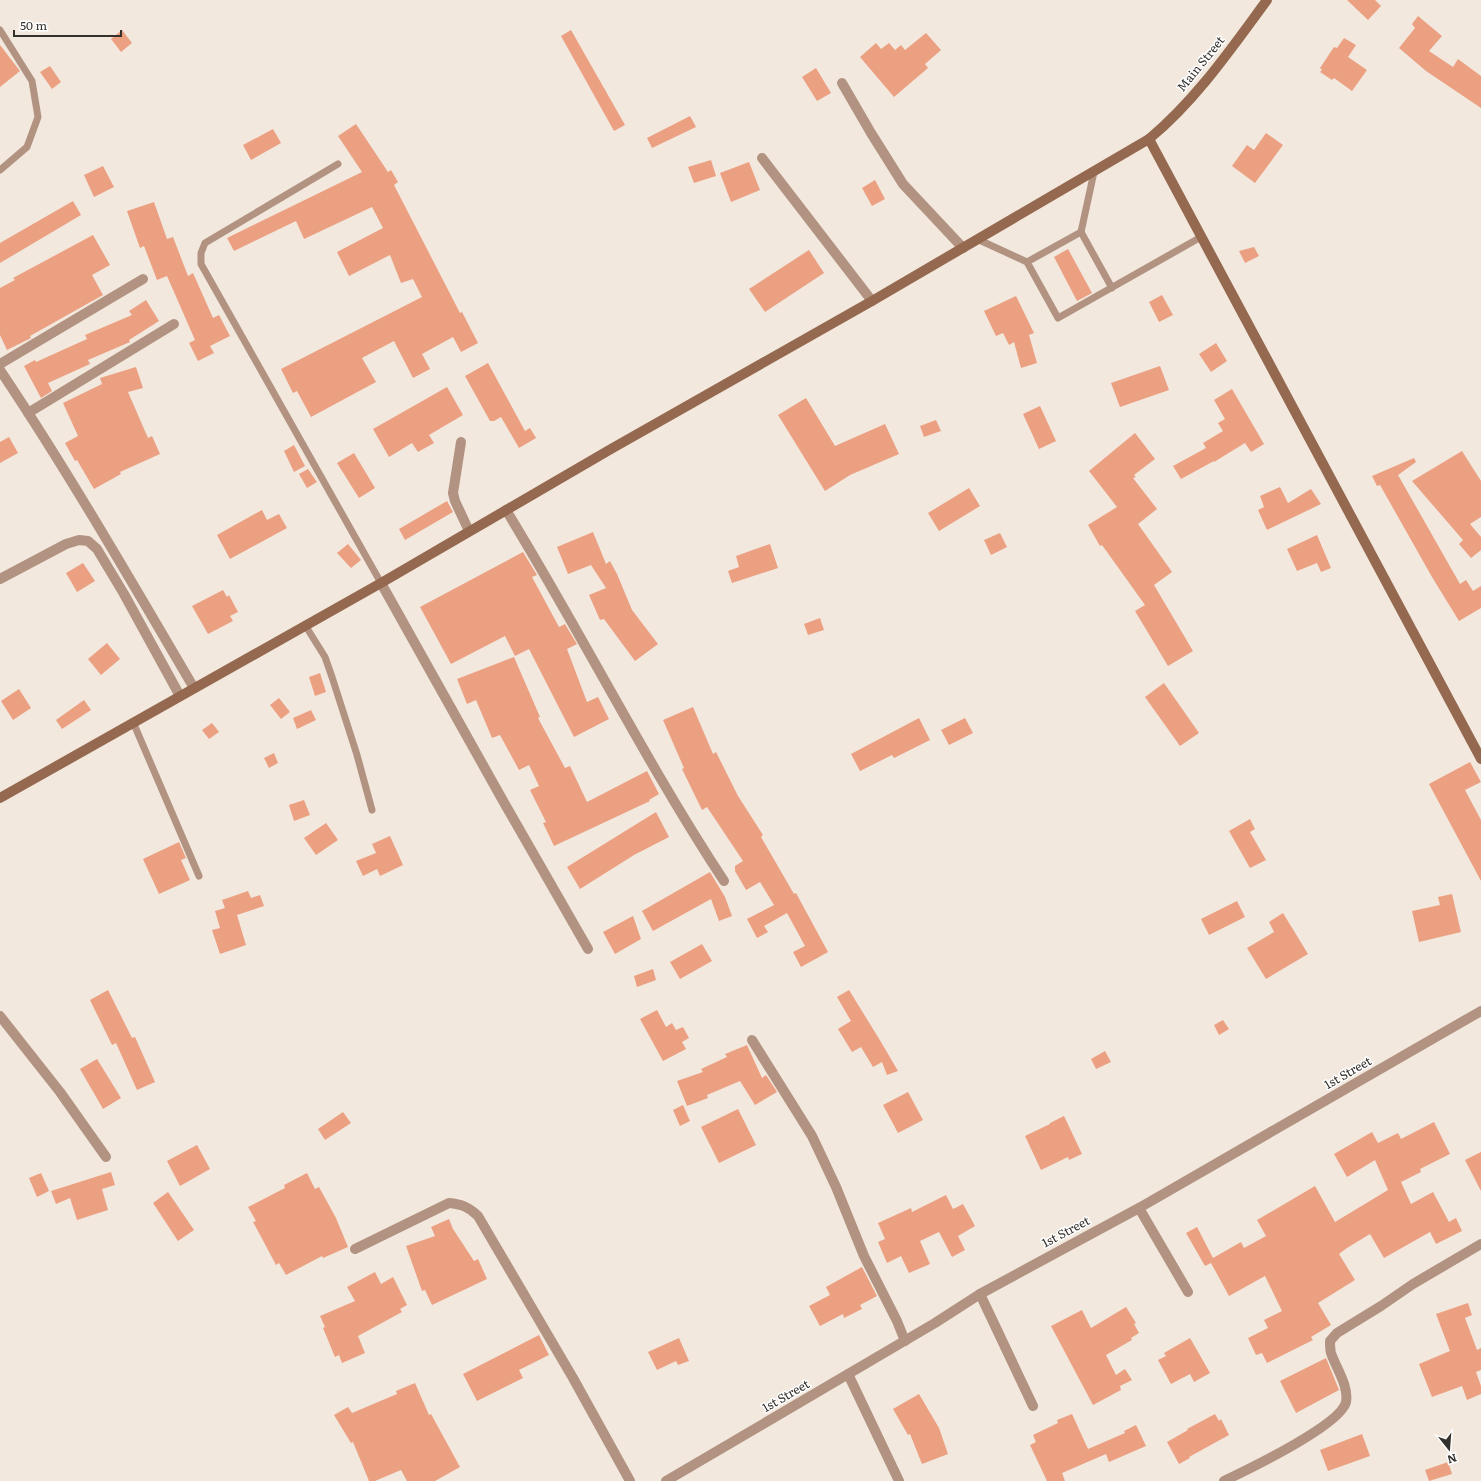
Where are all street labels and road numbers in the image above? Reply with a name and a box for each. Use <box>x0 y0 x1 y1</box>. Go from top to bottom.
street label: Main Street <box>1172 32 1228 95</box>
street label: 1st Street <box>1321 1051 1375 1093</box>
street label: 1st Street <box>1038 1211 1093 1251</box>
street label: 1st Street <box>759 1374 813 1416</box>

